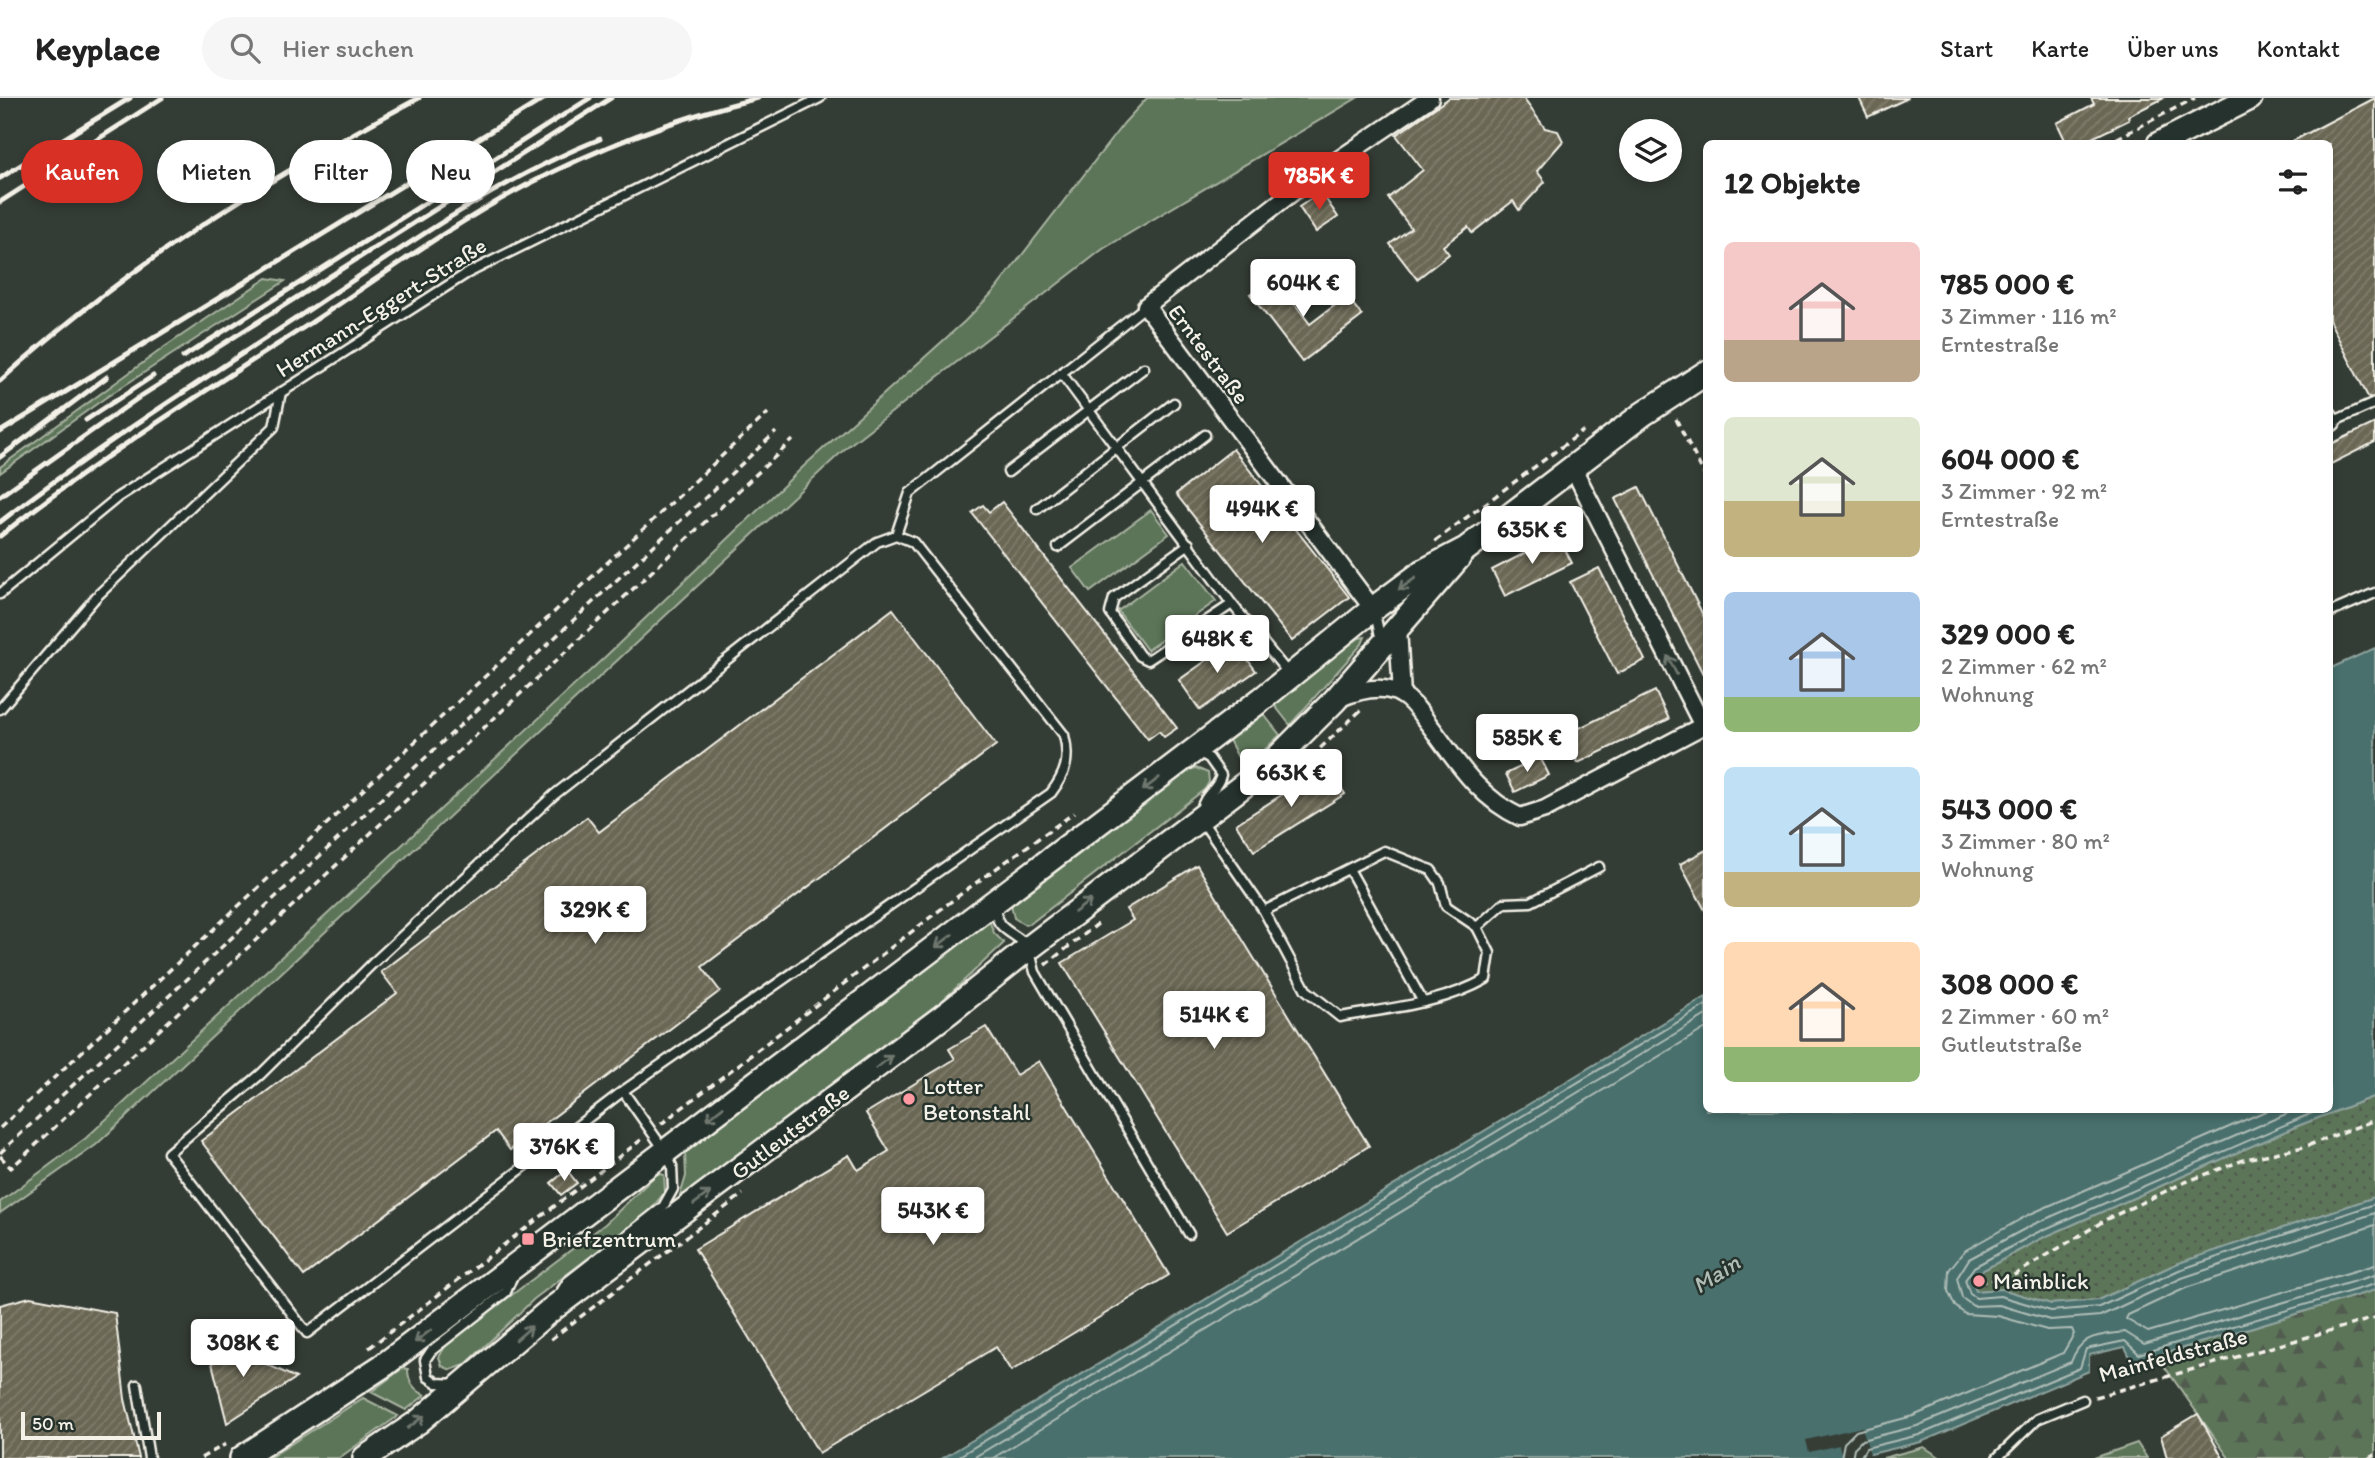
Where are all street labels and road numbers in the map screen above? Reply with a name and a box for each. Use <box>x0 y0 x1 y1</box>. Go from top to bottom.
street label: Hermann-Eggert-Straße <box>271 231 491 383</box>
street label: Erntestraße <box>1162 298 1256 410</box>
street label: Gutleutstraße <box>725 1078 855 1186</box>
street label: Mainfeldstraße <box>2096 1322 2250 1388</box>

